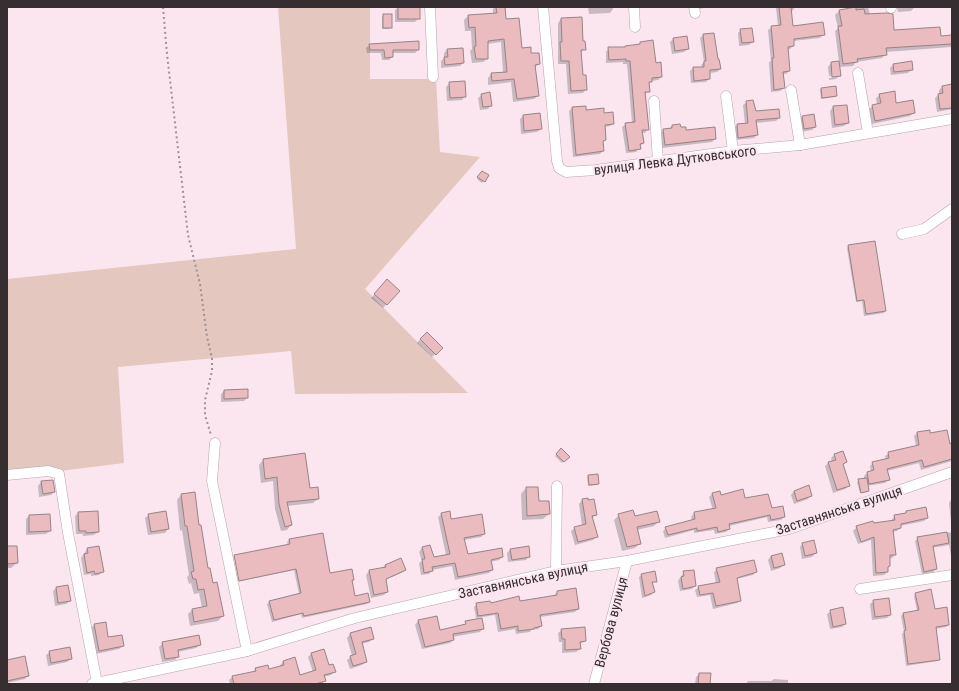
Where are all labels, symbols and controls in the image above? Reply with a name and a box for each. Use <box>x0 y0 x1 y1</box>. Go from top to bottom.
street label: вулиця Левка Дутковського <box>593 142 757 178</box>
street label: Заставнянська вулиця <box>774 482 904 538</box>
street label: Заставнянська вулиця <box>457 558 589 602</box>
street label: Вербова вулиця <box>591 575 631 669</box>

